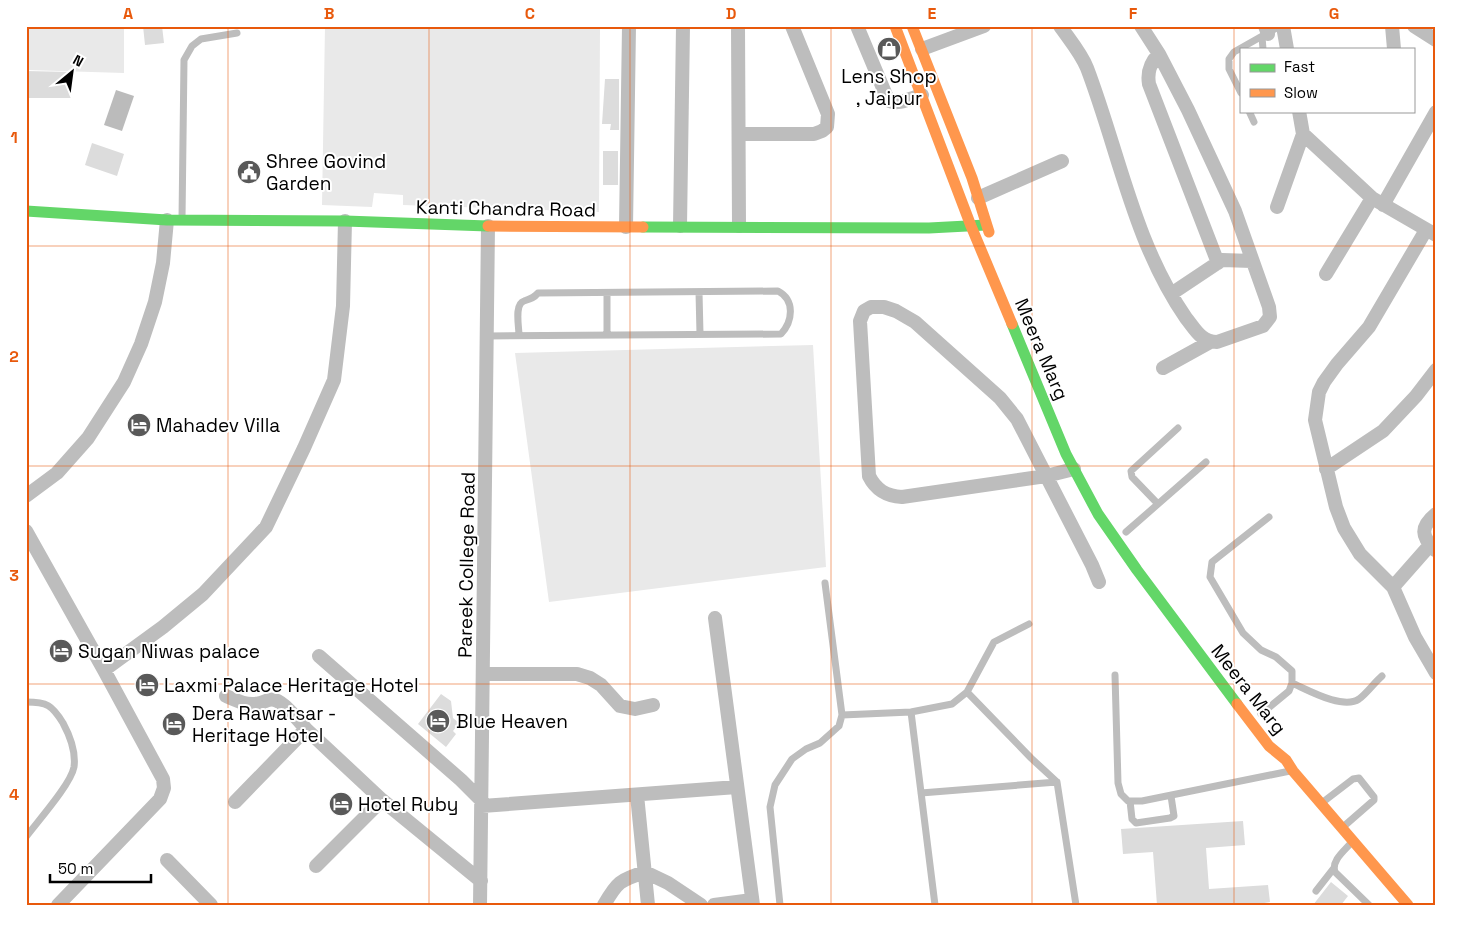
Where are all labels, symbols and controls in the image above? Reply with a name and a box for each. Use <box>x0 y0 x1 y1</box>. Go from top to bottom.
text: A <box>123 3 133 24</box>
text: B <box>324 3 334 24</box>
text: C <box>525 3 535 24</box>
text: D <box>726 3 736 24</box>
text: E <box>928 3 937 24</box>
text: F <box>1129 3 1138 24</box>
text: G <box>1329 3 1339 24</box>
shop icon: Lens Shop , Jaipur <box>876 36 902 62</box>
north arrow <box>48 48 98 98</box>
legend <box>1240 48 1414 112</box>
text: N <box>70 50 87 71</box>
text: Fast <box>1284 57 1315 76</box>
place label: Lens Shop , Jaipur <box>841 64 937 111</box>
text: Slow <box>1284 83 1318 102</box>
text: 1 <box>10 127 18 148</box>
place label: Shree Govind Garden <box>266 149 386 196</box>
public building icon: Shree Govind Garden <box>236 159 262 185</box>
street label: Kanti Chandra Road <box>416 194 596 223</box>
street label: Meera Marg <box>1009 295 1074 404</box>
text: 2 <box>9 346 19 367</box>
hotel icon: Mahadev Villa <box>126 412 152 438</box>
place label: Mahadev Villa <box>156 413 280 438</box>
street label: Pareek College Road <box>452 472 481 658</box>
text: 3 <box>9 565 19 586</box>
hotel icon: Sugan Niwas palace <box>48 638 74 664</box>
place label: Sugan Niwas palace <box>78 639 260 664</box>
street label: Meera Marg <box>1206 639 1292 740</box>
hotel icon: Laxmi Palace Heritage Hotel <box>134 672 160 698</box>
place label: Laxmi Palace Heritage Hotel <box>164 673 419 698</box>
place label: Dera Rawatsar - Heritage Hotel <box>192 701 336 748</box>
hotel icon: Blue Heaven <box>425 708 451 734</box>
place label: Blue Heaven <box>456 709 568 734</box>
hotel icon: Dera Rawatsar - Heritage Hotel <box>161 711 187 737</box>
text: 4 <box>9 784 19 805</box>
hotel icon: Hotel Ruby <box>328 791 354 817</box>
place label: Hotel Ruby <box>358 792 459 817</box>
scale bar <box>50 851 151 883</box>
text: 50 m <box>58 859 93 878</box>

